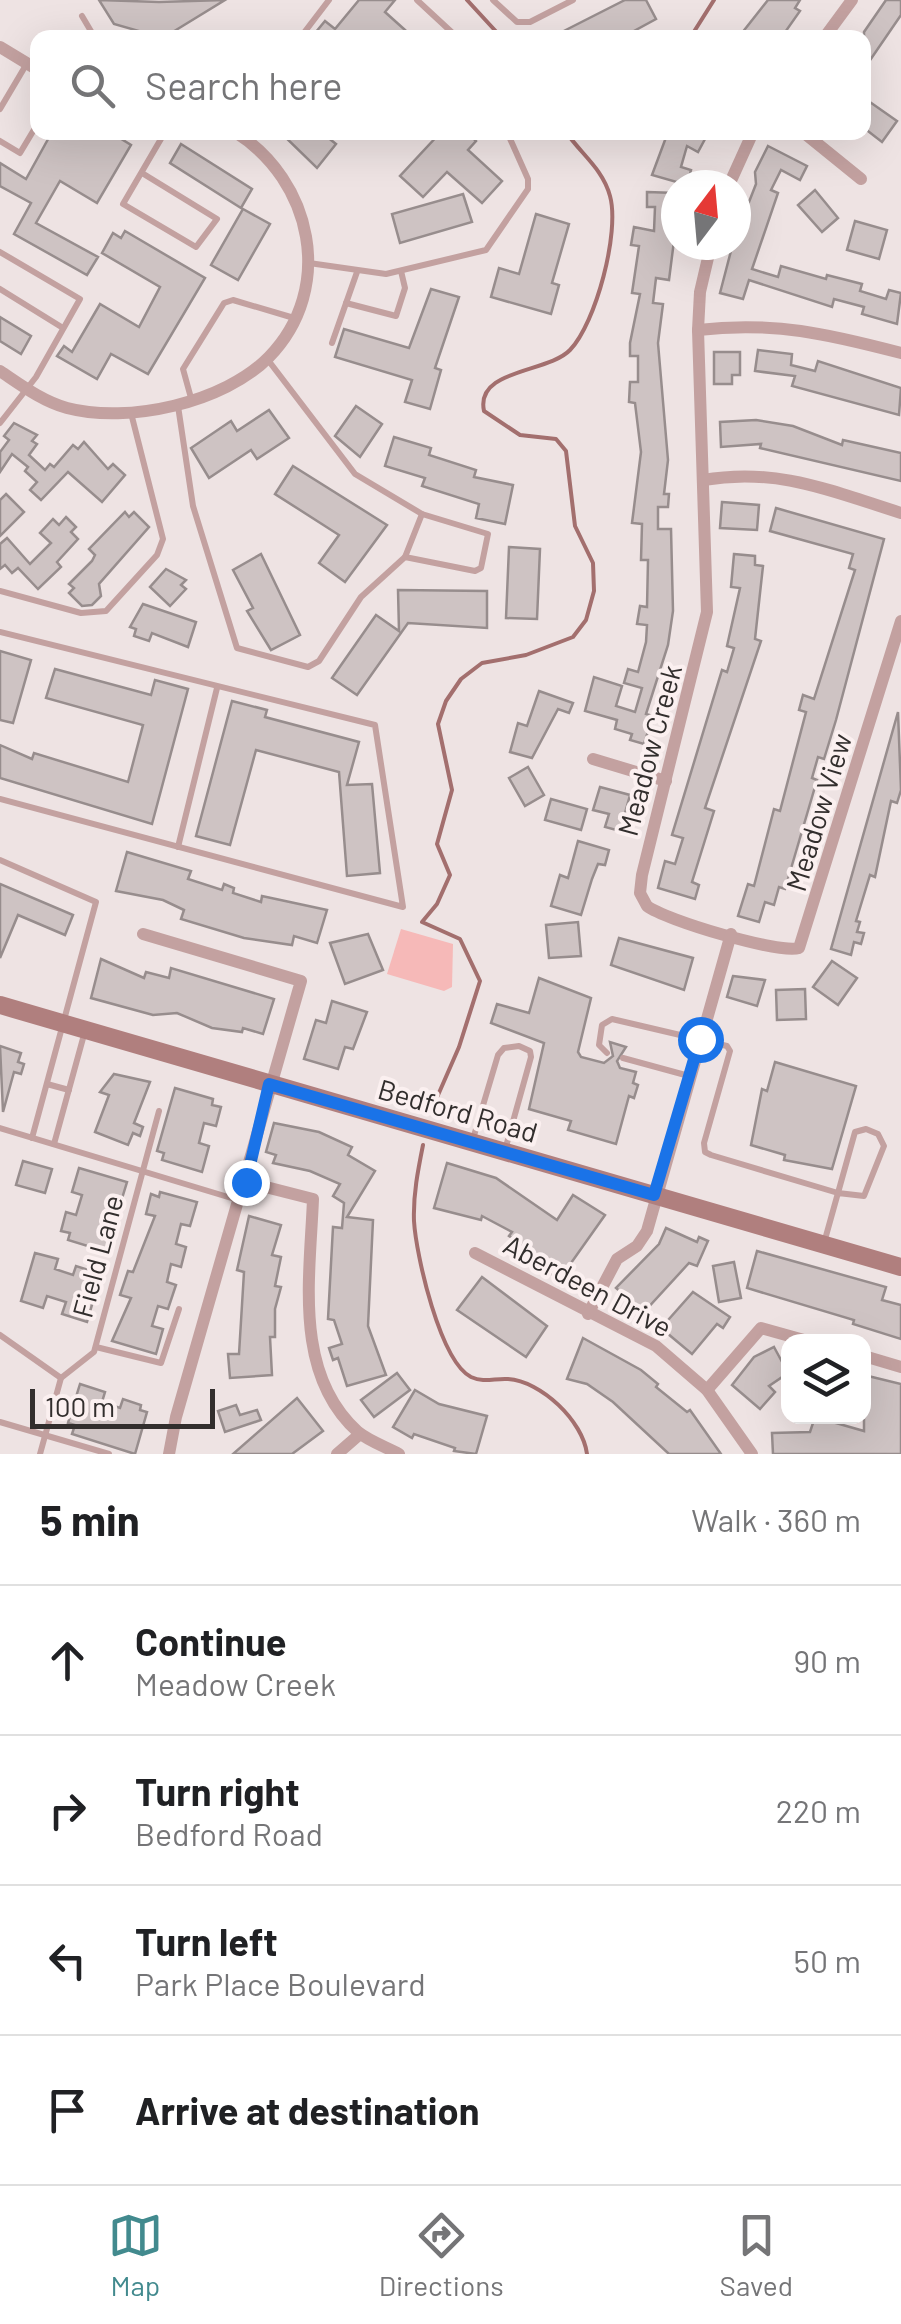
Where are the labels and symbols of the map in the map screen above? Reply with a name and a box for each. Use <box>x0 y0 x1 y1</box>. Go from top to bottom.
north arrow <box>661 170 751 260</box>
street label: Meadow Creek <box>610 661 688 839</box>
street label: Meadow View <box>778 729 858 895</box>
route start <box>678 1017 724 1063</box>
street label: Bedford Road <box>374 1071 542 1149</box>
route end <box>224 1160 270 1206</box>
street label: Field Lane <box>64 1191 130 1321</box>
street label: Aberdeen Drive <box>498 1226 678 1344</box>
scale bar <box>30 1384 215 1428</box>

